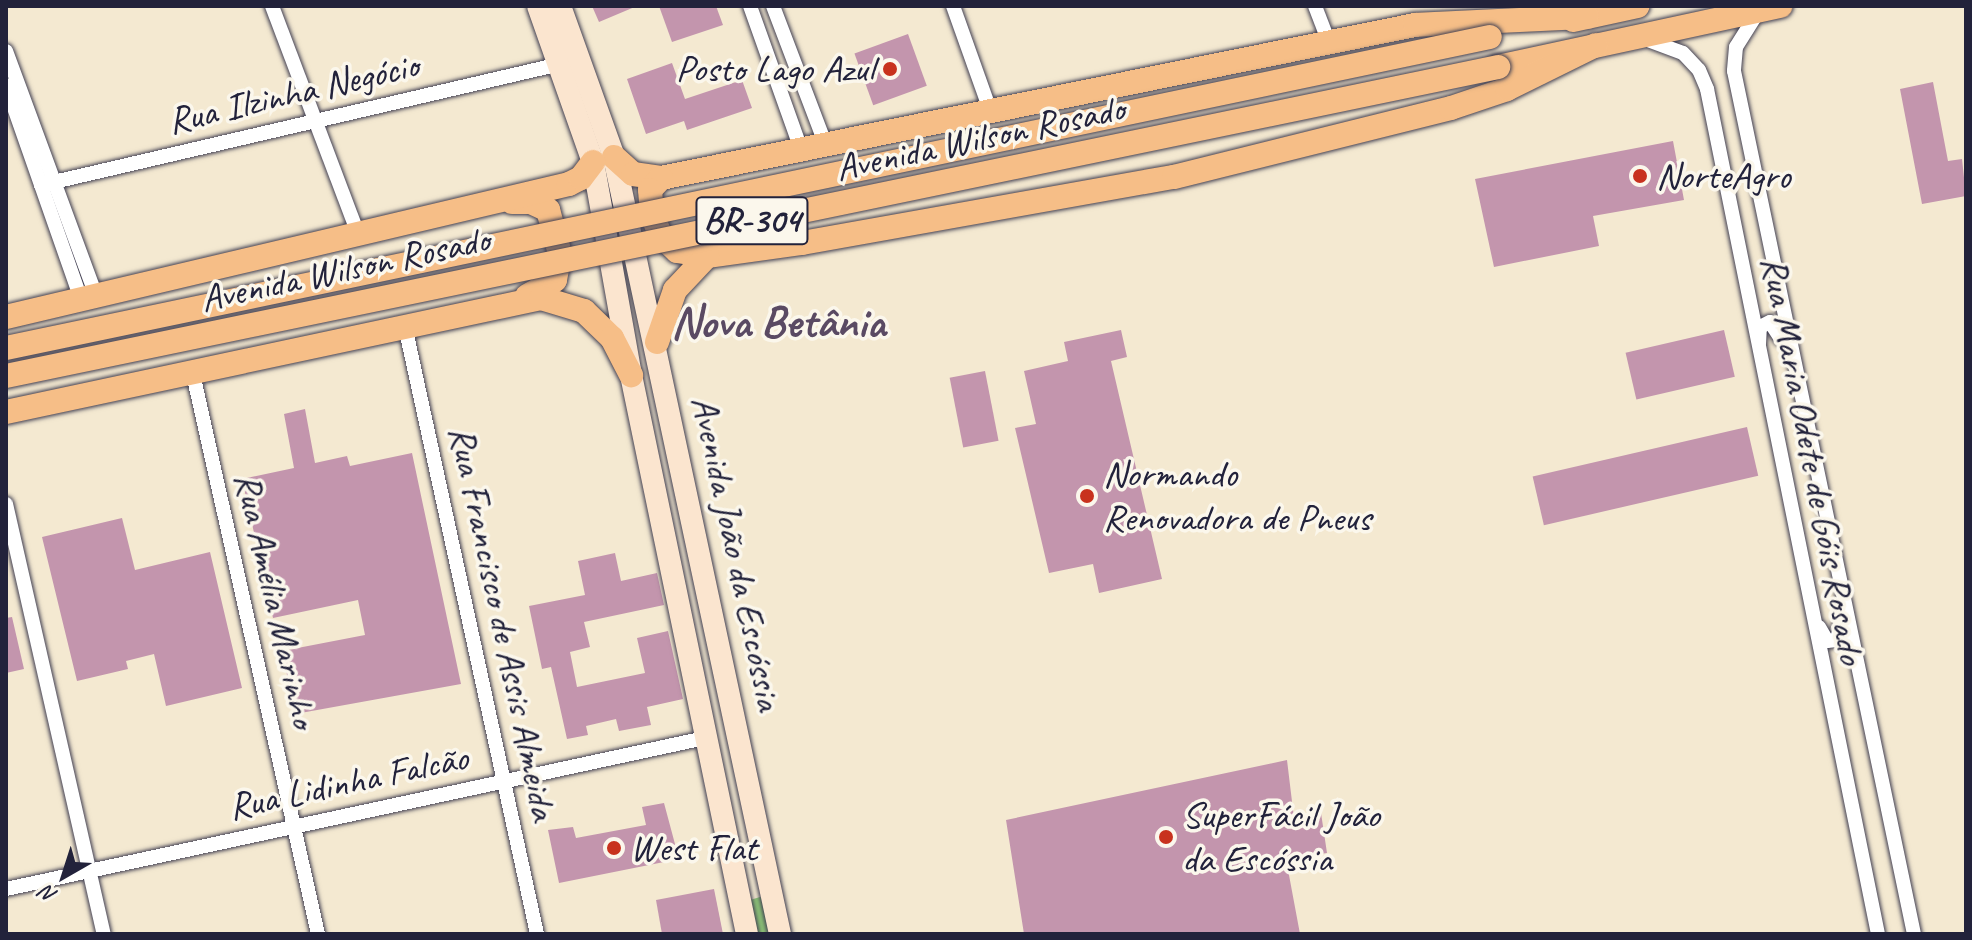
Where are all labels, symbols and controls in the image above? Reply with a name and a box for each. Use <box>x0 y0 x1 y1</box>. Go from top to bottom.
street label: Rua Ilzinha Negócio <box>164 42 422 144</box>
place label: Posto Lago Azul <box>675 46 874 92</box>
marker: Posto Lago Azul <box>881 60 899 78</box>
street label: Avenida Wilson Rosado <box>832 85 1128 191</box>
place label: NorteAgro <box>1656 153 1790 199</box>
marker: NorteAgro <box>1631 167 1649 185</box>
road number: BR-304 <box>694 189 810 253</box>
street label: Avenida Wilson Rosado <box>197 216 493 322</box>
street label: Rua Maria Odete de Góis Rosado <box>1751 252 1875 668</box>
district label: Nova Betânia <box>671 294 885 350</box>
street label: Avenida João da Escóssia <box>681 392 793 714</box>
street label: Rua Francisco de Assis Almeida <box>439 422 567 824</box>
place label: Normando Renovadora de Pneus <box>1103 451 1371 540</box>
street label: Rua Amélia Marinho <box>224 468 328 732</box>
marker: Normando Renovadora de Pneus <box>1078 487 1096 505</box>
street label: Rua Lidinha Falcão <box>223 734 473 830</box>
place label: SuperFácil João da Escóssia <box>1182 792 1379 882</box>
place label: West Flat <box>630 825 758 871</box>
marker: SuperFácil João da Escóssia <box>1157 828 1175 846</box>
north arrow <box>24 836 104 916</box>
marker: West Flat <box>605 839 623 857</box>
text: N <box>35 879 63 910</box>

